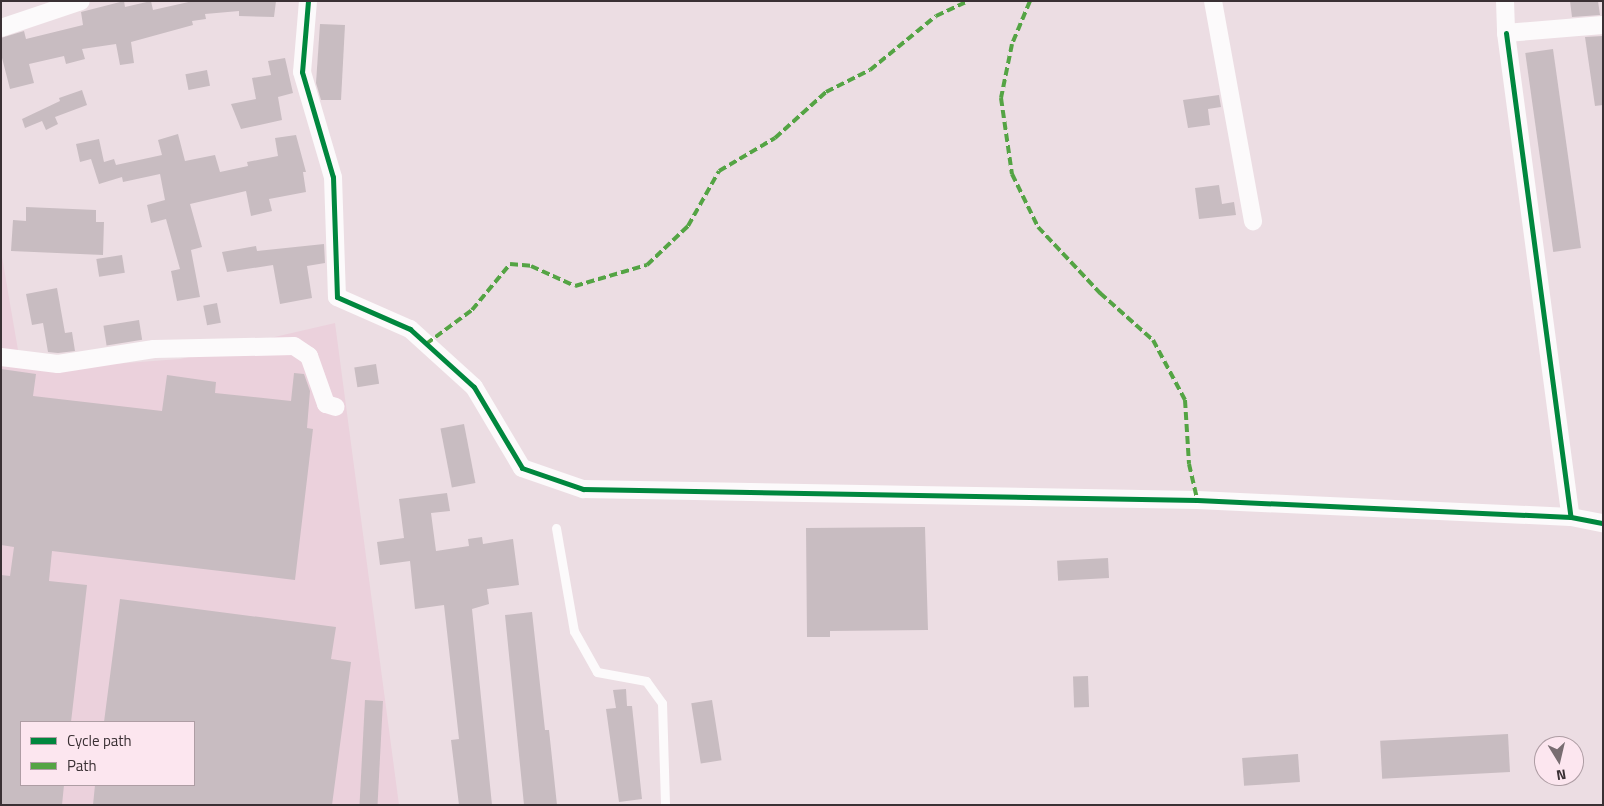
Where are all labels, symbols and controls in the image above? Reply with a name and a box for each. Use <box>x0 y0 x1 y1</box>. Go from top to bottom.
legend <box>20 721 195 786</box>
text: Cycle path <box>67 729 132 752</box>
north arrow <box>1534 736 1584 786</box>
text: Path <box>67 754 97 777</box>
text: N <box>1555 764 1568 786</box>

